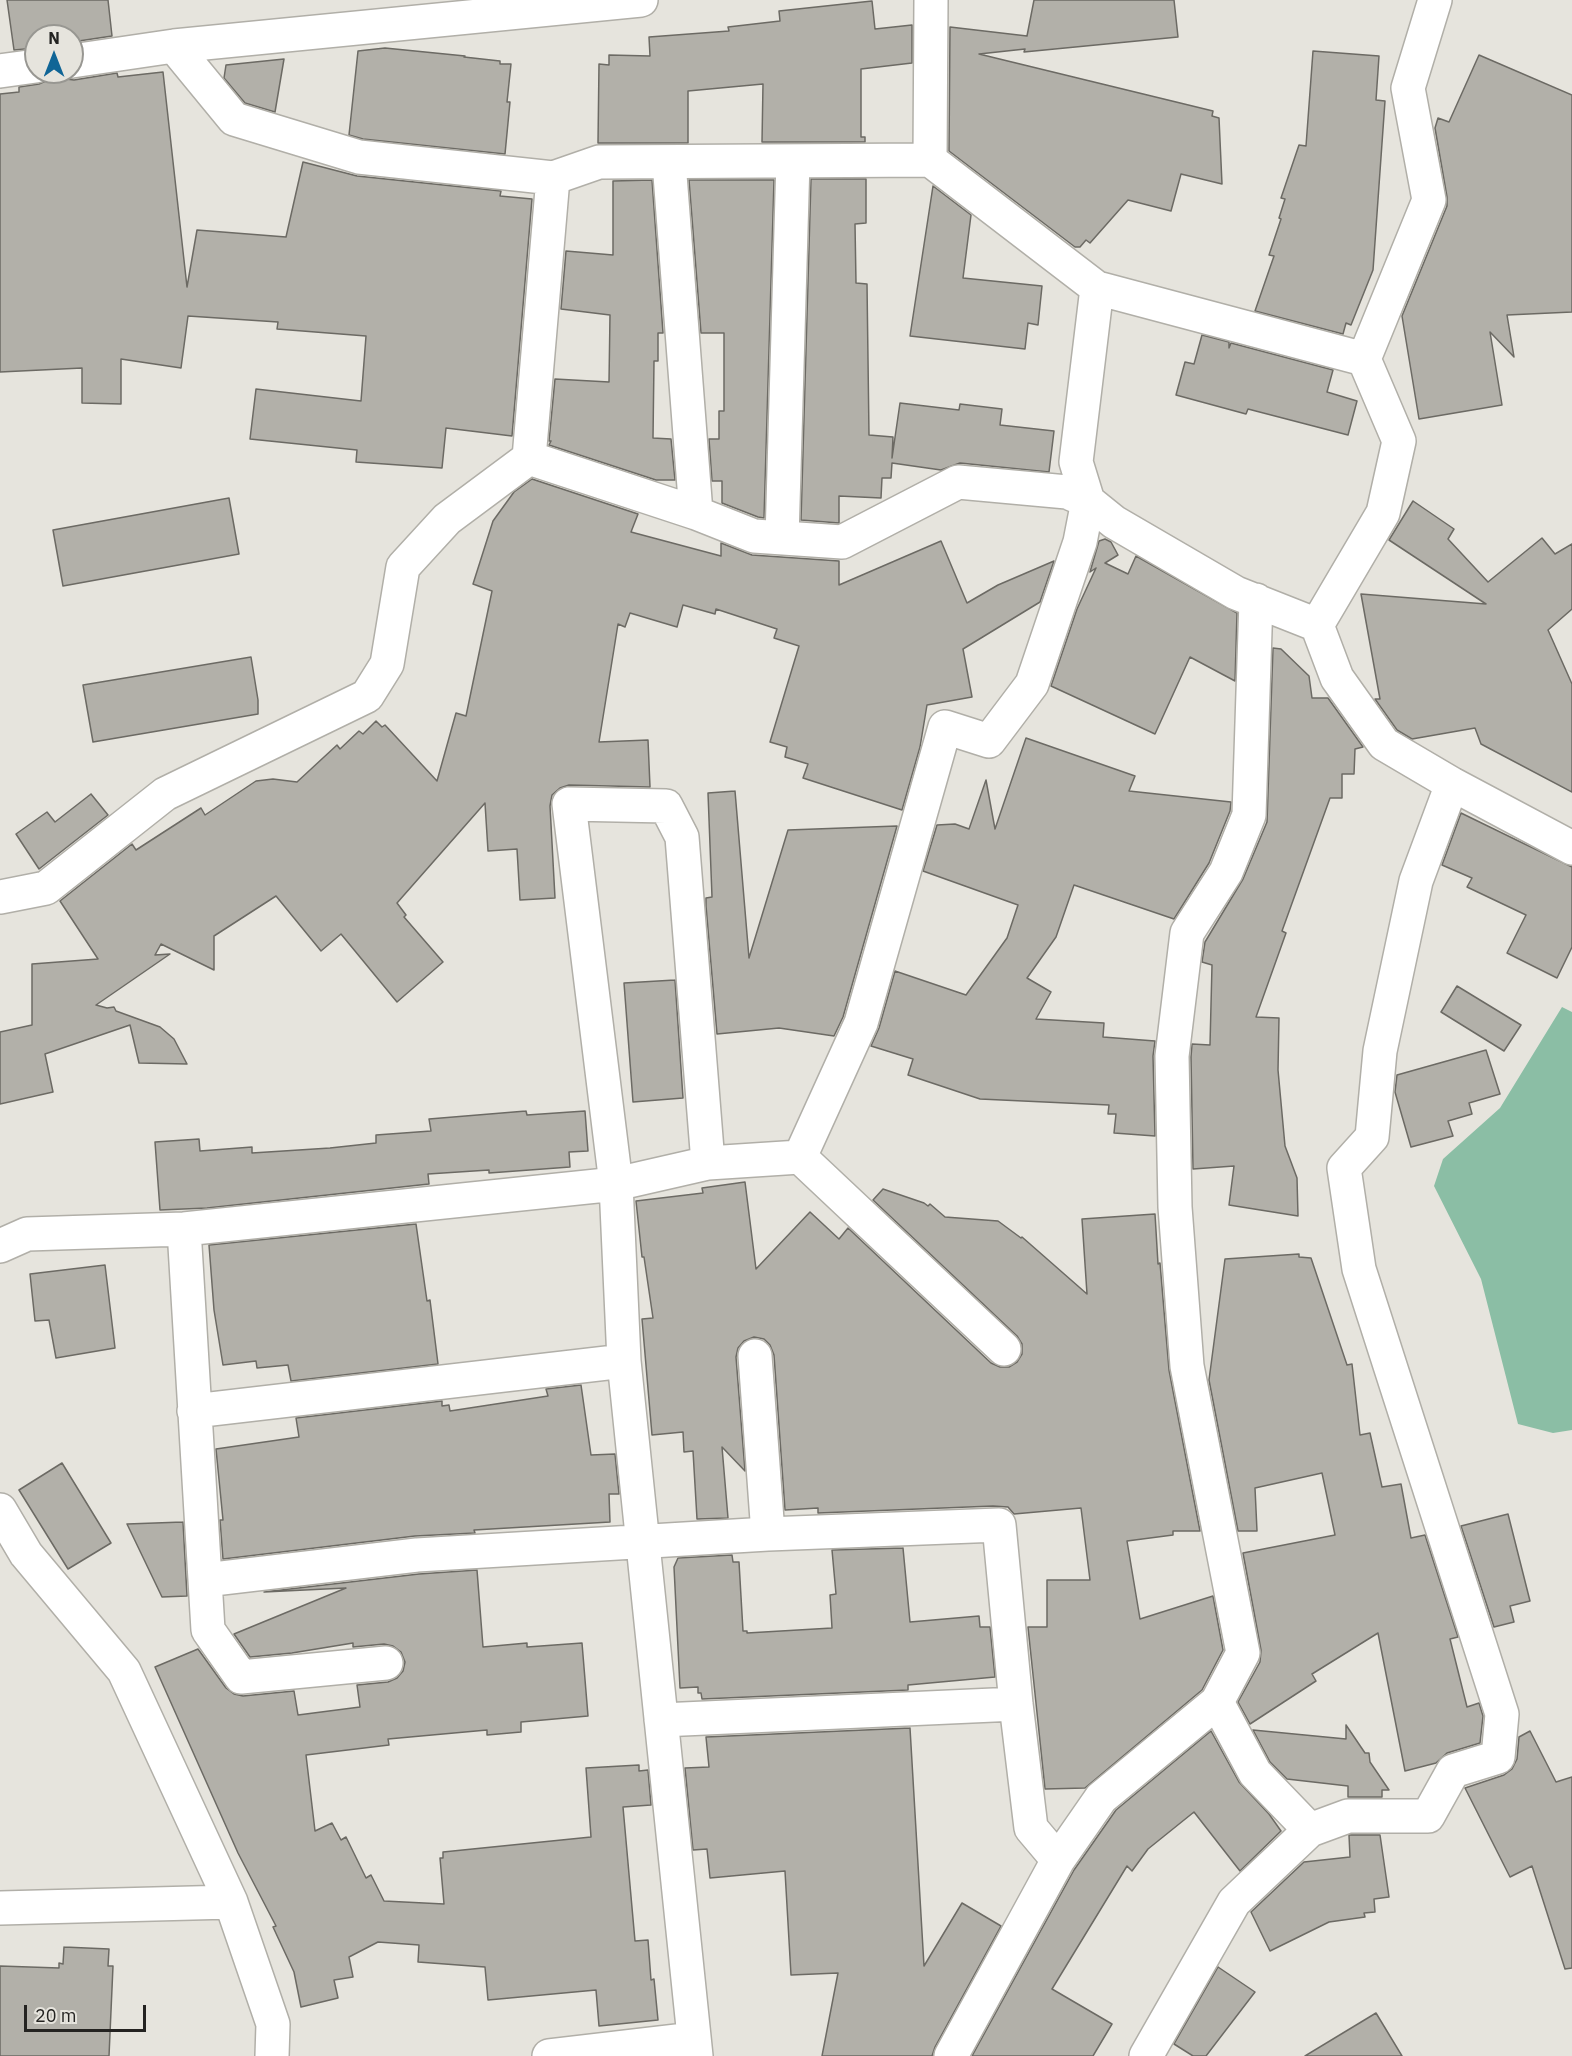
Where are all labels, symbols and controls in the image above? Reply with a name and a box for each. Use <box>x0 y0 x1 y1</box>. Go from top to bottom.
north arrow <box>24 24 84 84</box>
text: N <box>48 28 60 48</box>
scale bar <box>27 1993 148 2031</box>
text: 20 m <box>35 2004 77 2027</box>

